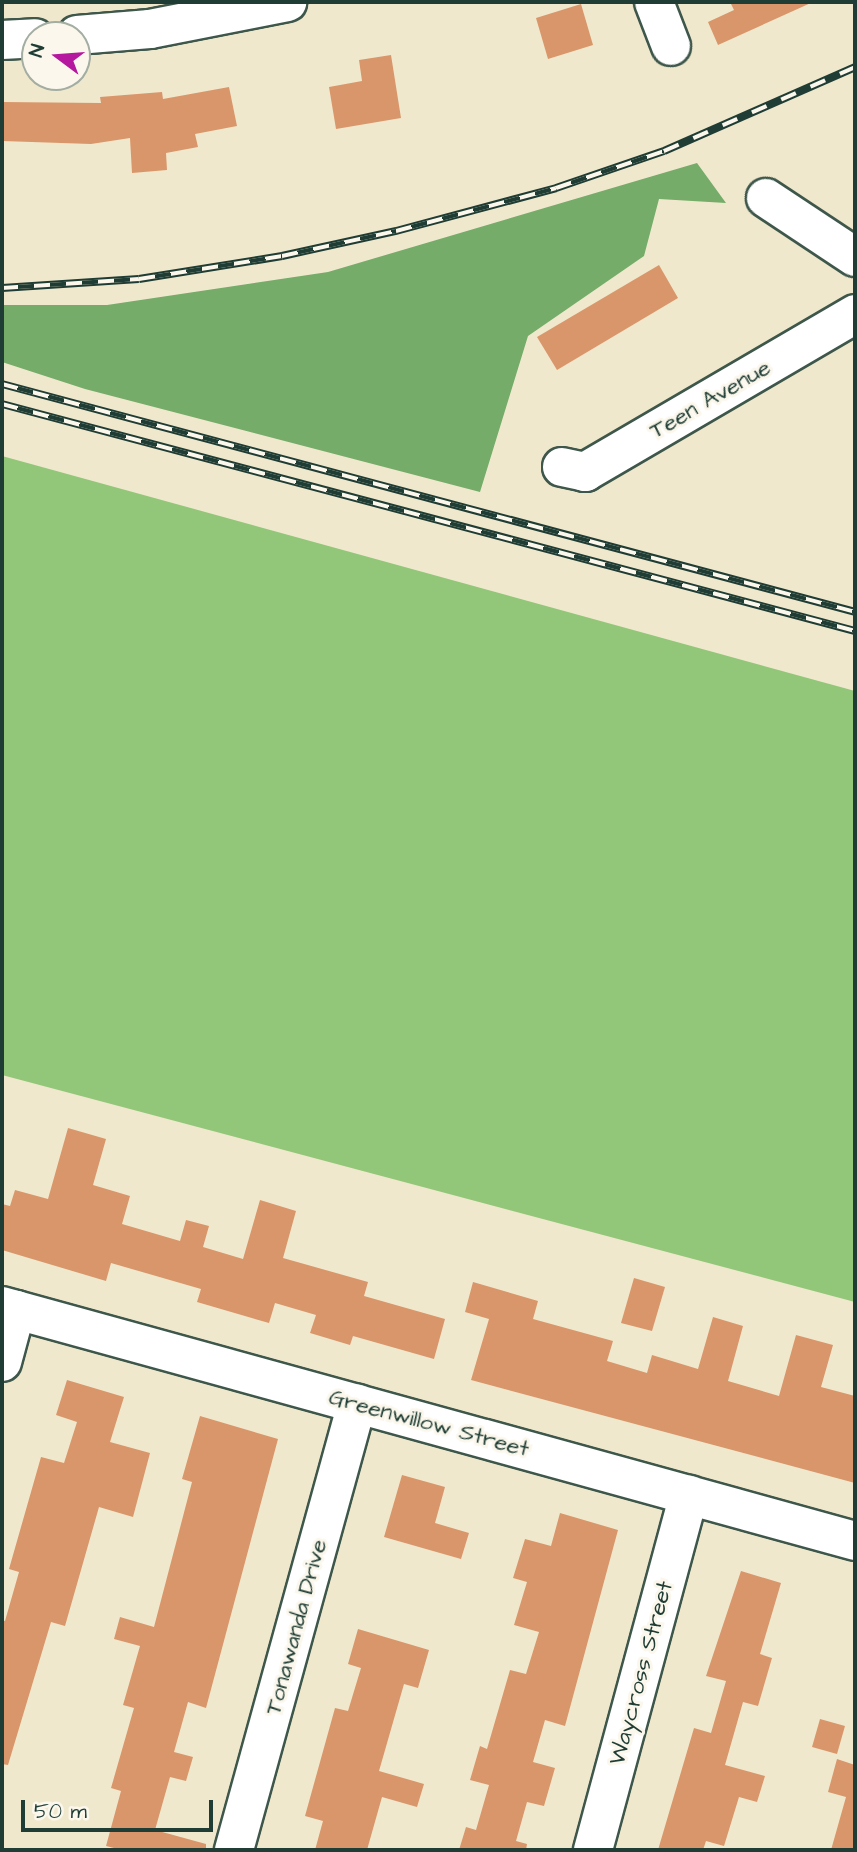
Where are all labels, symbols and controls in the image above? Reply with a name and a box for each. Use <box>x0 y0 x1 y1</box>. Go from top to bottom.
north arrow <box>21 21 91 91</box>
text: N <box>23 41 52 60</box>
street label: Teen Avenue <box>645 353 775 445</box>
street label: Greenwillow Street <box>326 1383 532 1463</box>
street label: Tonawanda Drive <box>259 1536 333 1718</box>
street label: Waycross Street <box>603 1578 679 1768</box>
scale bar <box>24 1786 217 1830</box>
text: 50 m <box>34 1797 87 1826</box>

